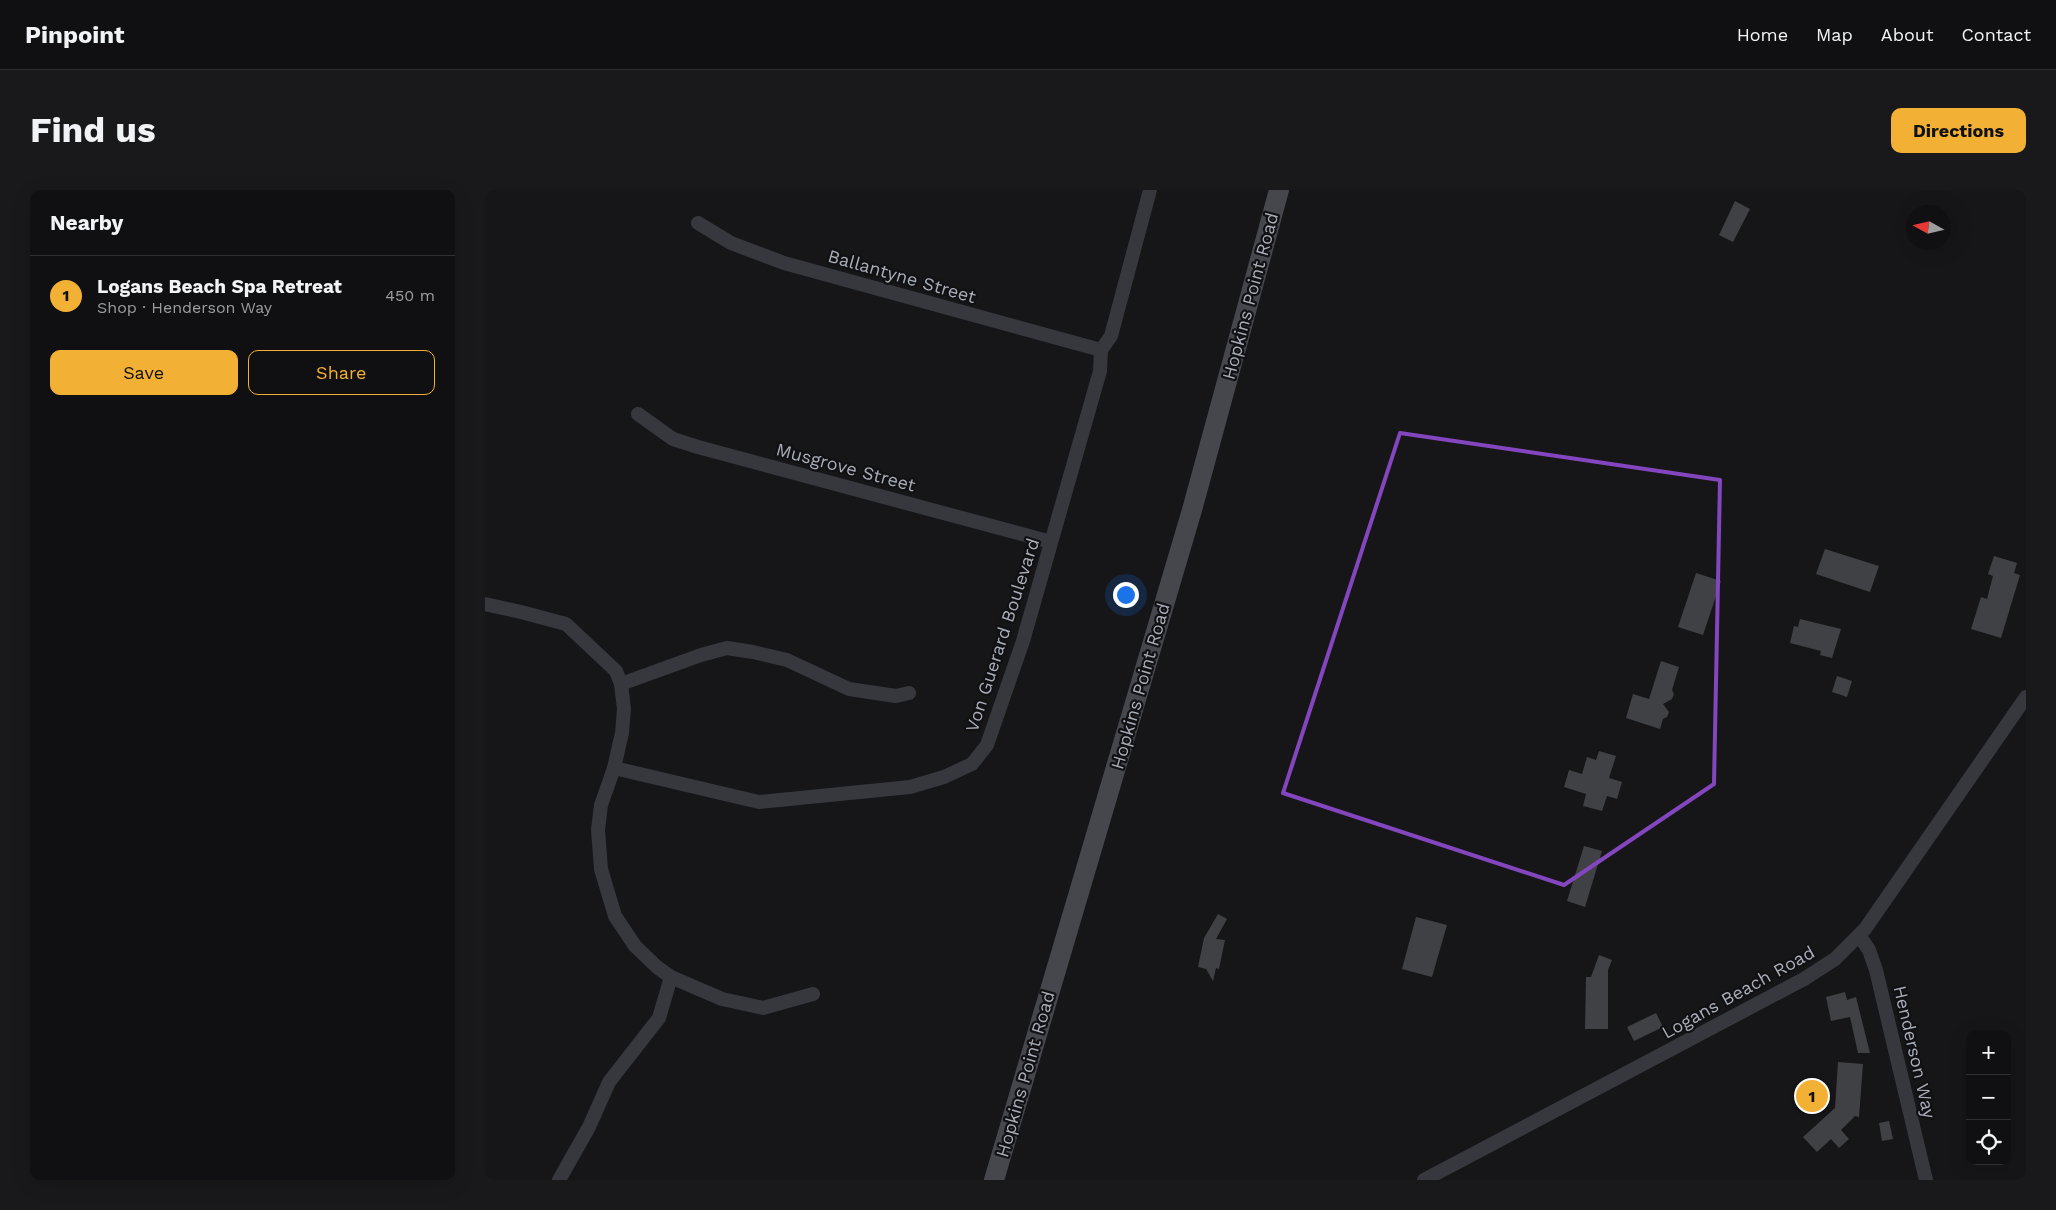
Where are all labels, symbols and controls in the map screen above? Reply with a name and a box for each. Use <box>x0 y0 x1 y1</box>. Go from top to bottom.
text: Pinpoint <box>25 21 125 49</box>
text: Home <box>1737 24 1788 45</box>
text: Map <box>1816 24 1853 45</box>
text: About <box>1881 24 1933 45</box>
text: Contact <box>1961 24 2031 45</box>
button: Directions <box>1891 108 2026 153</box>
text: Find us <box>30 109 156 151</box>
north arrow <box>1906 205 1951 250</box>
text: Nearby <box>50 210 123 235</box>
street label: Hopkins Point Road <box>1218 210 1282 382</box>
street label: Ballantyne Street <box>826 245 979 307</box>
text: Logans Beach Spa Retreat <box>97 275 342 298</box>
text: 1 <box>63 286 69 305</box>
text: 450 m <box>385 286 435 305</box>
text: Shop · Henderson Way <box>97 298 272 317</box>
button: Save <box>50 350 238 395</box>
button: Share <box>248 350 435 395</box>
street label: Musgrove Street <box>774 438 918 496</box>
street label: Von Guerard Boulevard <box>961 536 1043 734</box>
your location <box>1113 582 1139 608</box>
street label: Hopkins Point Road <box>1106 600 1174 772</box>
street label: Logans Beach Road <box>1658 941 1818 1043</box>
street label: Henderson Way <box>1889 983 1941 1121</box>
street label: Hopkins Point Road <box>991 988 1059 1160</box>
map controls <box>1966 1030 2011 1165</box>
button: + <box>1966 1030 2011 1075</box>
button: − <box>1966 1075 2011 1120</box>
pin: 1 <box>1796 1077 1828 1115</box>
button: locate <box>1966 1120 2011 1165</box>

